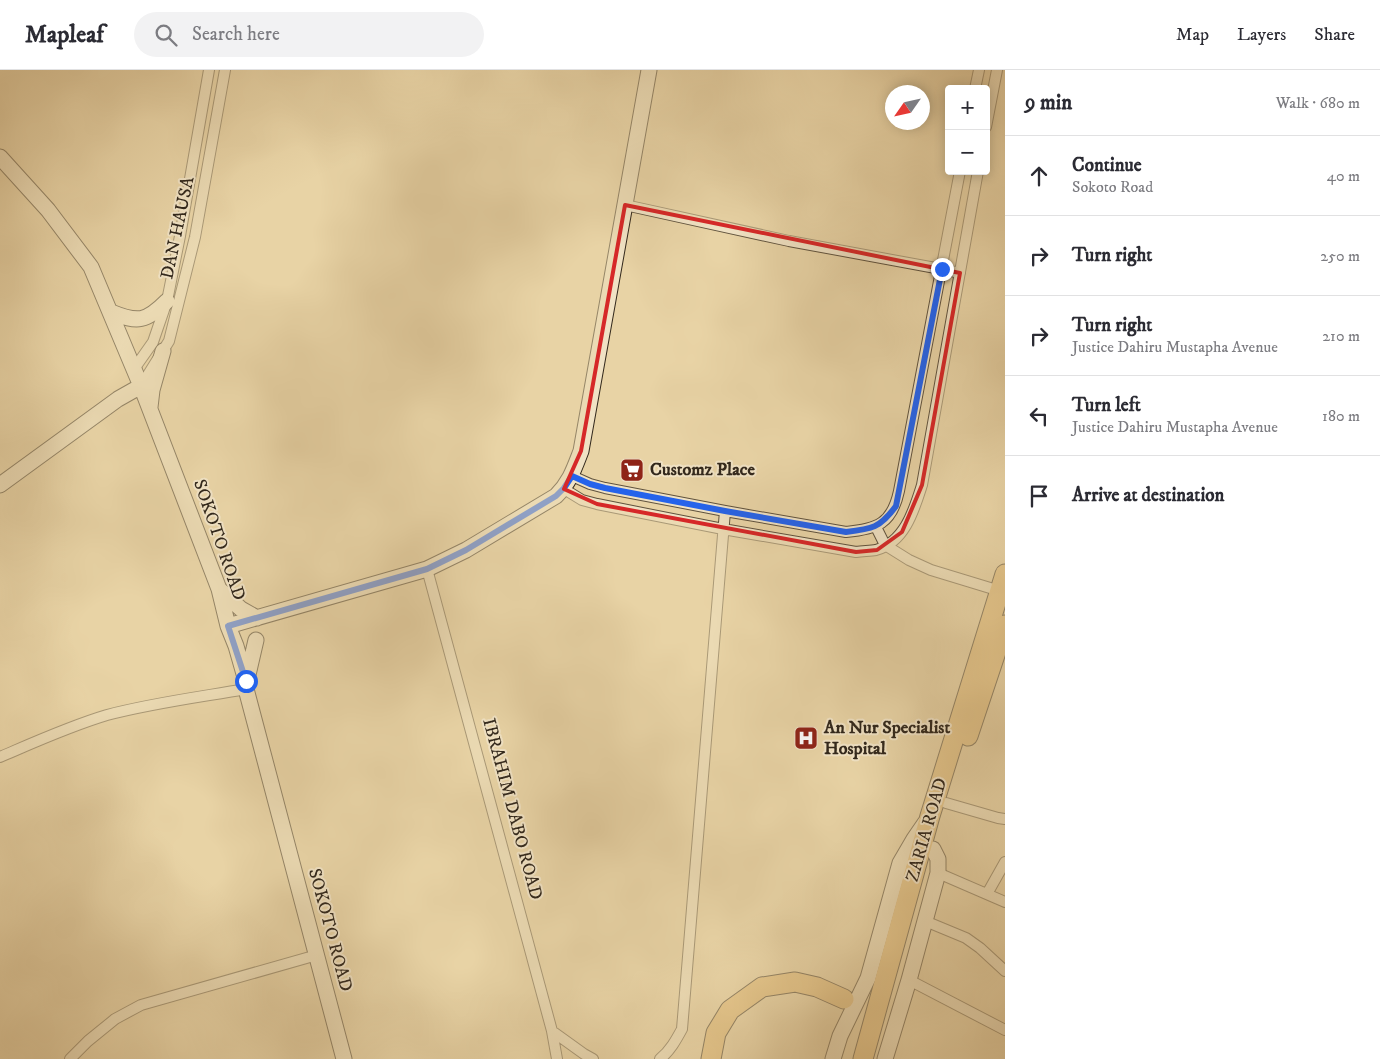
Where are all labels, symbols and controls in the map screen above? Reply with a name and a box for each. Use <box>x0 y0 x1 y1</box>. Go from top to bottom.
search box <box>134 12 484 57</box>
text: Mapleaf <box>25 20 104 50</box>
icon: search <box>152 21 180 49</box>
text: Search here <box>192 23 280 46</box>
text: Map <box>1176 24 1209 46</box>
text: Layers <box>1237 24 1286 46</box>
text: Share <box>1314 24 1355 46</box>
north arrow <box>885 85 930 130</box>
map controls <box>945 85 990 175</box>
button: + <box>945 85 990 130</box>
text: 9 min <box>1025 90 1072 116</box>
text: Walk · 680 m <box>1276 93 1360 113</box>
button: − <box>945 130 990 175</box>
text: Continue <box>1072 154 1142 177</box>
icon: ahead <box>1025 162 1053 190</box>
text: 40 m <box>1327 166 1360 186</box>
street label: DAN HAUSA <box>156 174 200 281</box>
text: Sokoto Road <box>1072 177 1153 197</box>
icon: right <box>1025 242 1053 270</box>
text: Turn right <box>1072 244 1152 267</box>
text: 250 m <box>1320 246 1360 266</box>
route end <box>931 258 954 281</box>
text: Turn right <box>1072 314 1152 337</box>
icon: right <box>1025 322 1053 350</box>
text: 210 m <box>1322 326 1360 346</box>
text: Justice Dahiru Mustapha Avenue <box>1072 337 1278 357</box>
text: Turn left <box>1072 394 1141 417</box>
icon: left <box>1025 402 1053 430</box>
text: 180 m <box>1322 406 1360 426</box>
text: Justice Dahiru Mustapha Avenue <box>1072 417 1278 437</box>
supermarket icon: Customz Place <box>619 457 645 483</box>
place label: Customz Place <box>650 459 756 481</box>
street label: SOKOTO ROAD <box>188 477 250 603</box>
icon: arrive <box>1025 482 1053 510</box>
text: Arrive at destination <box>1072 484 1224 507</box>
route start <box>235 670 258 693</box>
street label: IBRAHIM DABO ROAD <box>477 716 547 902</box>
place label: An Nur Specialist Hospital <box>823 717 950 760</box>
hospital icon: An Nur Specialist Hospital <box>793 725 819 751</box>
street label: ZARIA ROAD <box>902 776 952 884</box>
street label: SOKOTO ROAD <box>303 866 357 994</box>

